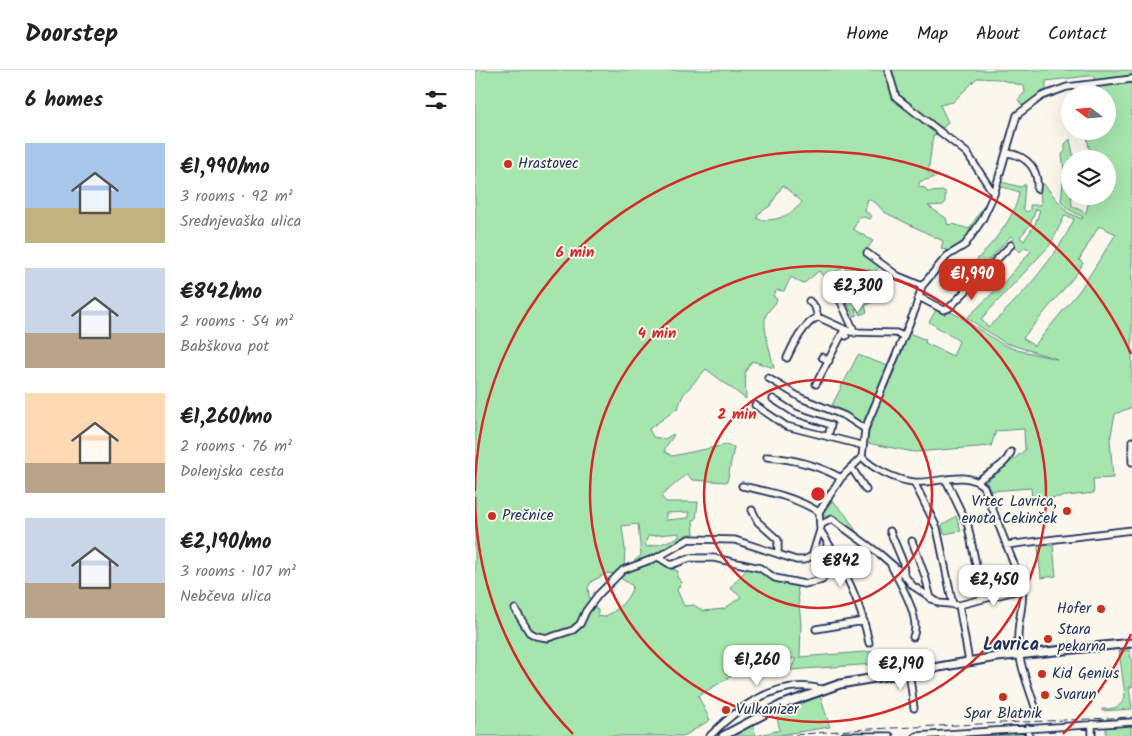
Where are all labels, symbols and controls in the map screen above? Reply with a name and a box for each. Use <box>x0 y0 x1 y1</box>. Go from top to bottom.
text: Doorstep <box>25 15 118 54</box>
text: Home <box>846 20 889 49</box>
text: Map <box>917 20 948 49</box>
text: About <box>976 20 1020 49</box>
text: Contact <box>1048 20 1107 49</box>
text: 6 homes <box>25 84 103 117</box>
north arrow <box>1061 85 1116 140</box>
map controls <box>1061 85 1116 205</box>
icon: filters <box>422 86 450 114</box>
button: layers <box>1061 150 1116 205</box>
text: €1,990/mo <box>180 151 270 184</box>
place label: Hrastovec <box>518 152 579 176</box>
marker: Hrastovec <box>502 158 514 170</box>
icon: home <box>65 163 125 223</box>
text: 3 rooms · 92 m² <box>180 184 293 209</box>
text: Srednjevaška ulica <box>180 209 301 234</box>
text: 6 min <box>556 241 594 265</box>
pin: €1,990 <box>931 258 1013 301</box>
text: €1,990 <box>950 262 994 287</box>
pin: €2,300 <box>817 270 899 313</box>
text: €2,300 <box>834 274 882 299</box>
text: €842/mo <box>180 276 262 309</box>
icon: home <box>65 288 125 348</box>
text: 2 rooms · 54 m² <box>180 309 293 334</box>
text: 4 min <box>638 322 676 346</box>
text: Babškova pot <box>180 334 269 359</box>
text: €1,260/mo <box>180 401 272 434</box>
text: 2 min <box>717 403 757 427</box>
icon: home <box>65 413 125 473</box>
text: 2 rooms · 76 m² <box>180 434 292 459</box>
text: Dolenjska cesta <box>180 459 284 484</box>
centre of rings <box>809 485 827 503</box>
place label: Vrtec Lavrica, enota Cekinček <box>962 490 1058 531</box>
place label: Prečnice <box>502 504 554 528</box>
marker: Vrtec Lavrica, enota Cekinček <box>1061 505 1073 517</box>
marker: Prečnice <box>486 510 498 522</box>
text: €2,190/mo <box>180 526 272 559</box>
icon: home <box>65 538 125 598</box>
pin: €842 <box>811 546 871 588</box>
text: €842 <box>822 549 860 574</box>
text: 3 rooms · 107 m² <box>180 559 296 584</box>
pin: €2,450 <box>953 564 1035 607</box>
text: €2,450 <box>970 568 1018 593</box>
text: Nebčeva ulica <box>180 584 272 609</box>
place label: Hofer <box>1057 597 1092 621</box>
marker: Hofer <box>1095 603 1107 615</box>
place label: Stara pekarna <box>1057 618 1106 659</box>
district label: Lavrica <box>983 631 1039 660</box>
marker: Stara pekarna <box>1042 633 1054 645</box>
pin: €1,260 <box>716 644 798 687</box>
text: €1,260 <box>734 648 780 673</box>
pin: €2,190 <box>860 648 942 691</box>
text: €2,190 <box>879 652 923 677</box>
place label: Kid Genius <box>1052 662 1120 686</box>
marker: Kid Genius <box>1036 668 1048 680</box>
place label: Svarun <box>1055 683 1097 707</box>
marker: Svarun <box>1039 689 1051 701</box>
marker: Spar Blatnik <box>997 691 1009 703</box>
place label: Vulkanizer <box>736 698 800 722</box>
place label: Spar Blatnik <box>964 702 1043 726</box>
marker: Vulkanizer <box>720 704 732 716</box>

